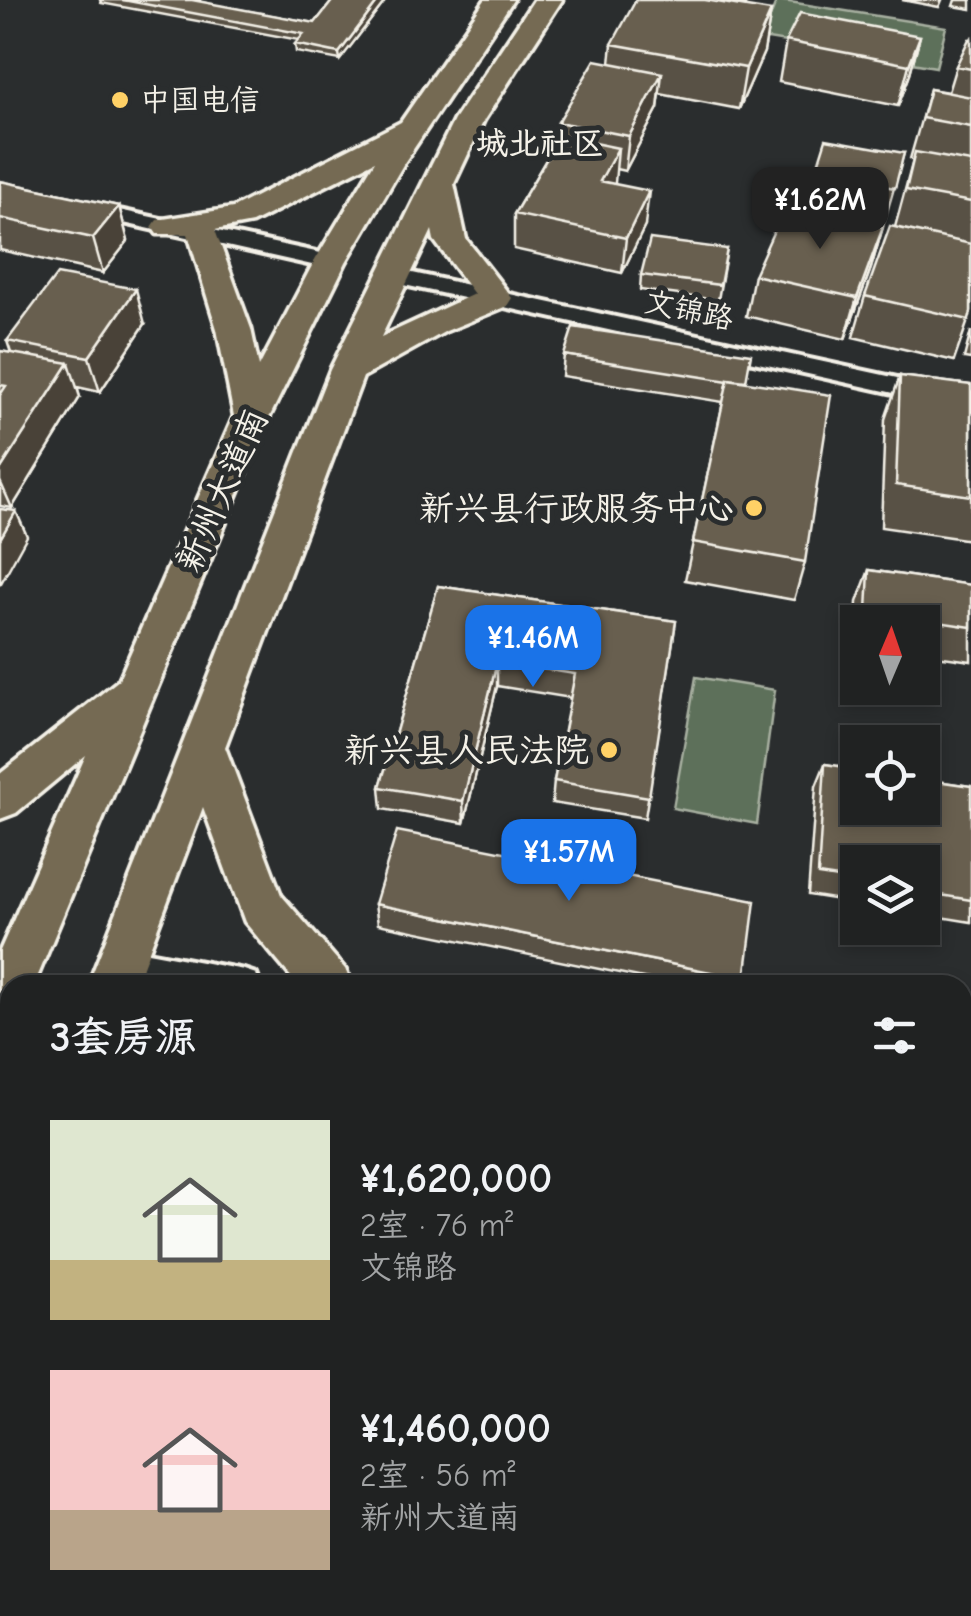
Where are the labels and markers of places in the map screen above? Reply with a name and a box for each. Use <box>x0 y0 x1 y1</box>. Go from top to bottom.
place label: 中国电信 <box>140 83 260 118</box>
marker: 中国电信 <box>109 89 131 111</box>
pin: ¥1.62M <box>739 167 901 252</box>
place label: 新兴县行政服务中心 <box>419 488 734 529</box>
marker: 新兴县行政服务中心 <box>743 497 765 519</box>
pin: ¥1.46M <box>452 605 614 690</box>
place label: 新兴县人民法院 <box>344 730 589 771</box>
marker: 新兴县人民法院 <box>598 739 620 761</box>
pin: ¥1.57M <box>488 819 650 904</box>

